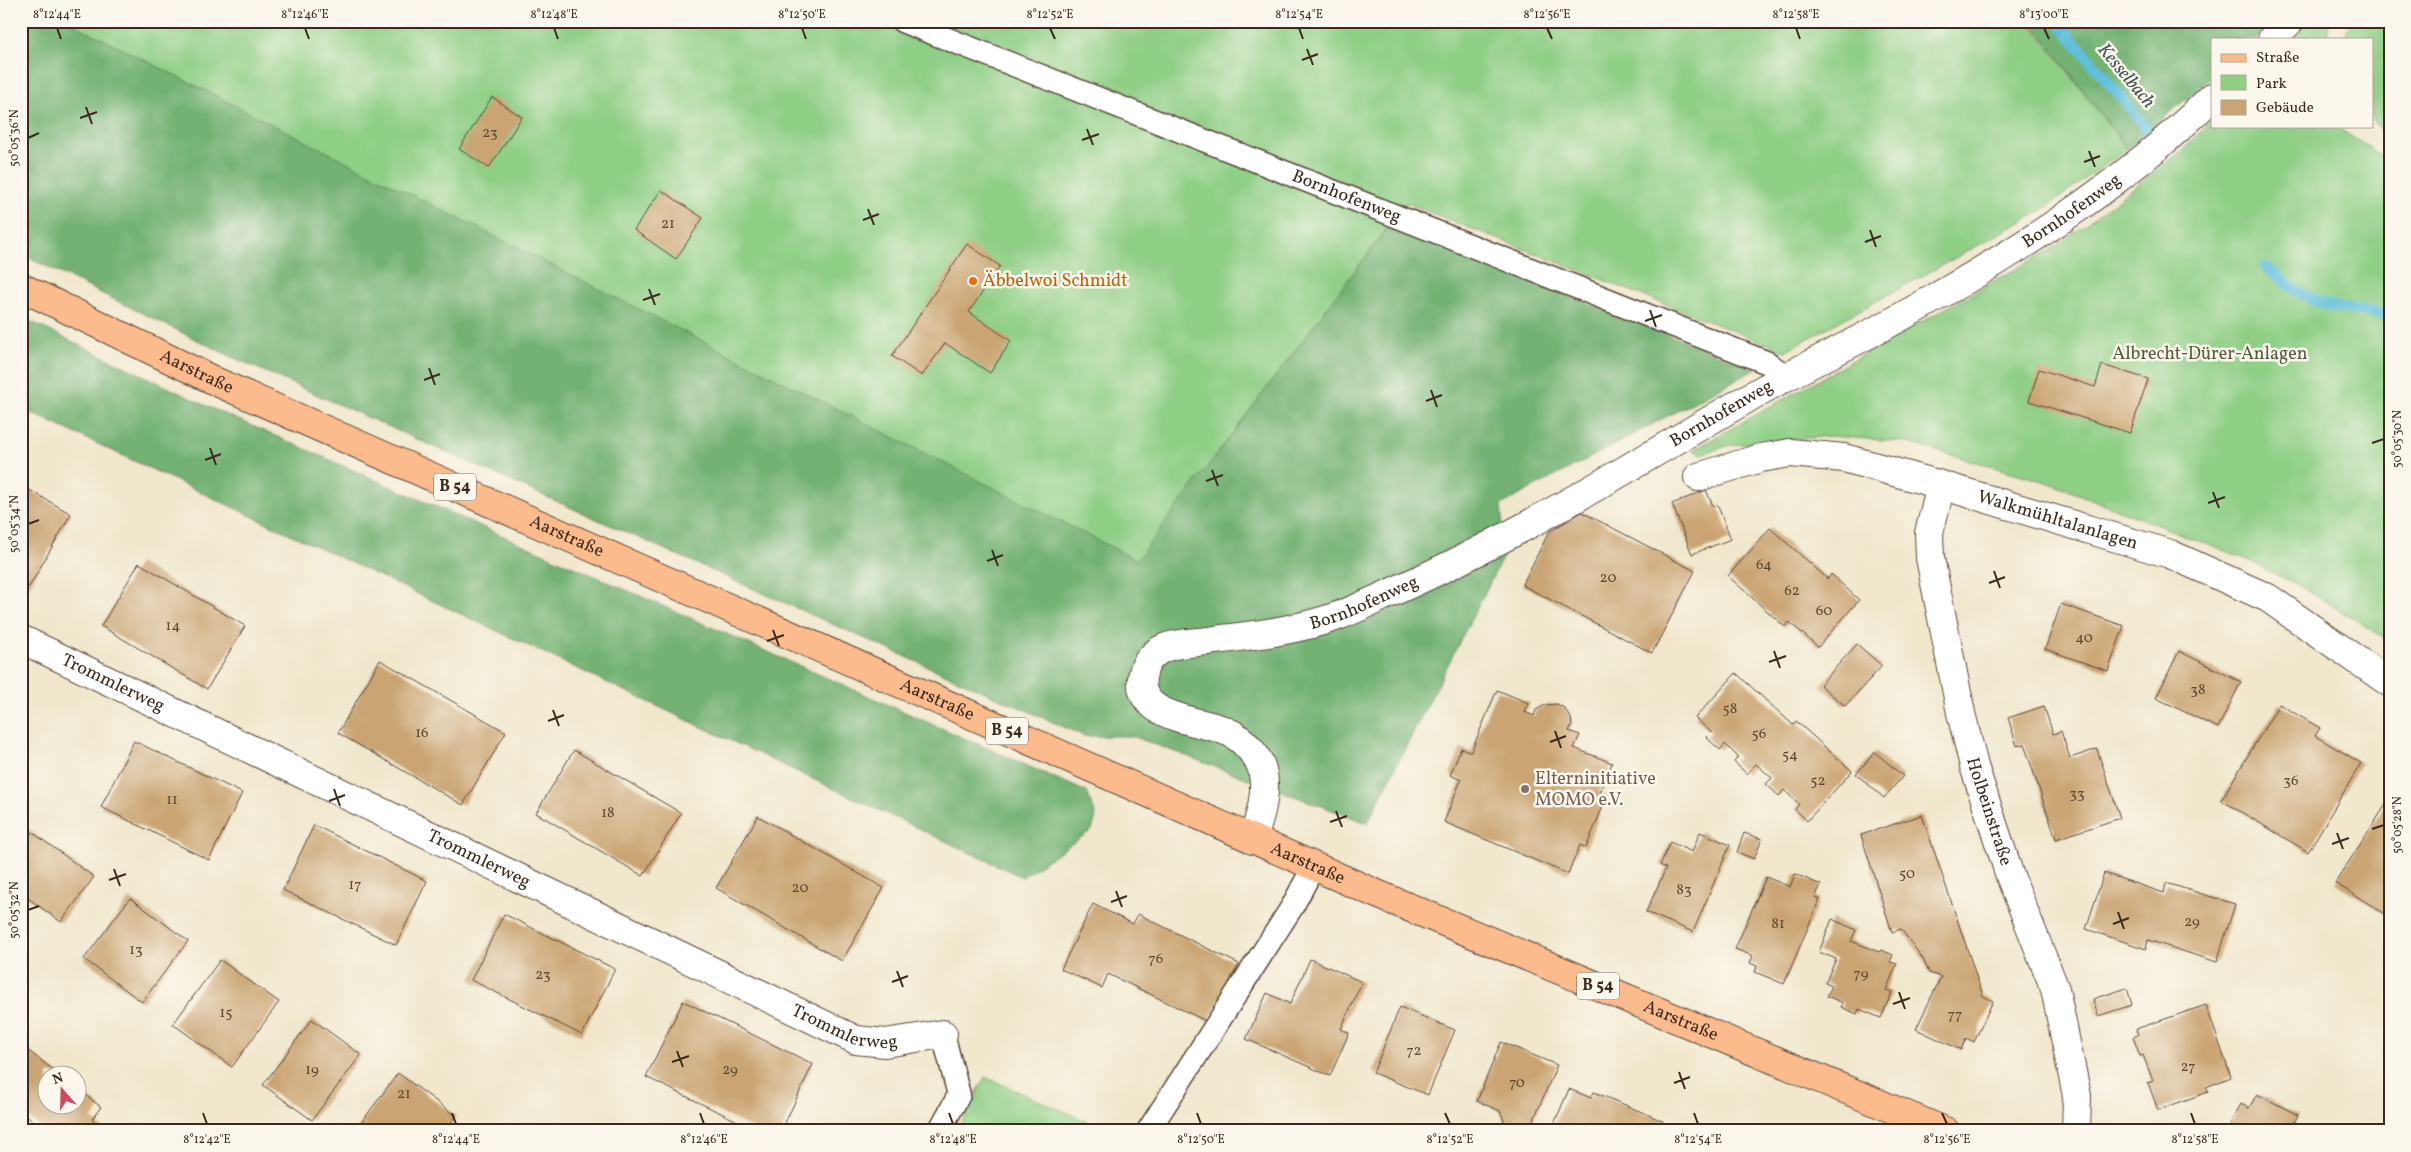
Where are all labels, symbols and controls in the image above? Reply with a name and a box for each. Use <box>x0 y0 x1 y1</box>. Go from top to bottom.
text: 8°12'44"E <box>33 7 81 23</box>
text: 8°12'46"E <box>281 7 329 23</box>
text: 8°12'48"E <box>530 7 578 23</box>
text: 8°12'50"E <box>778 7 826 23</box>
text: 8°12'52"E <box>1026 7 1074 23</box>
text: 8°12'54"E <box>1275 7 1323 23</box>
text: 8°12'56"E <box>1524 7 1571 23</box>
text: 8°12'58"E <box>1772 7 1820 23</box>
text: 8°13'00"E <box>2019 7 2069 23</box>
water label: Kesselbach <box>2091 38 2161 114</box>
legend <box>2211 38 2374 128</box>
text: Straße <box>2256 48 2299 69</box>
text: Park <box>2256 74 2287 95</box>
text: Gebäude <box>2256 98 2314 119</box>
text: 50°05'36"N <box>7 109 23 167</box>
house number: 23 <box>482 123 498 144</box>
street label: Bornhofenweg <box>1288 164 1405 229</box>
street label: Bornhofenweg <box>2017 168 2126 255</box>
house number: 21 <box>661 214 675 235</box>
place label: Äbbelwoi Schmidt <box>983 269 1128 294</box>
marker: Äbbelwoi Schmidt <box>967 275 979 287</box>
park label: Albrecht-Dürer-Anlagen <box>2113 342 2308 367</box>
street label: Aarstraße <box>155 344 237 400</box>
street label: Bornhofenweg <box>1665 374 1777 454</box>
text: 50°05'30"N <box>2390 410 2406 468</box>
road number: B 54 <box>434 474 476 501</box>
street label: Walkmühltalanlagen <box>1974 484 2141 556</box>
text: 50°05'34"N <box>7 495 23 553</box>
street label: Aarstraße <box>525 509 608 564</box>
house number: 64 <box>1756 555 1772 576</box>
house number: 20 <box>1600 568 1616 589</box>
street label: Bornhofenweg <box>1307 569 1422 636</box>
house number: 62 <box>1784 581 1800 602</box>
house number: 60 <box>1816 601 1832 622</box>
house number: 14 <box>166 616 180 637</box>
house number: 40 <box>2075 628 2093 649</box>
street label: Trommlerweg <box>57 648 169 719</box>
street label: Aarstraße <box>896 673 978 727</box>
house number: 38 <box>2190 680 2206 701</box>
house number: 58 <box>1723 699 1737 720</box>
road number: B 54 <box>986 718 1028 744</box>
house number: 16 <box>415 723 429 744</box>
house number: 56 <box>1752 724 1766 745</box>
house number: 54 <box>1782 745 1798 766</box>
street label: Holbeinstraße <box>1960 755 2018 869</box>
place label: Elterninitiative MOMO e.V. <box>1535 767 1656 813</box>
house number: 52 <box>1810 771 1826 792</box>
house number: 36 <box>2283 771 2299 792</box>
marker: Elterninitiative MOMO e.V. <box>1519 783 1531 795</box>
house number: 33 <box>2069 784 2085 805</box>
house number: 11 <box>166 790 178 811</box>
text: 50°05'28"N <box>2390 796 2406 854</box>
house number: 18 <box>601 803 615 824</box>
street label: Trommlerweg <box>423 823 535 894</box>
street label: Aarstraße <box>1266 836 1349 891</box>
house number: 50 <box>1899 864 1915 885</box>
house number: 17 <box>348 875 362 896</box>
house number: 20 <box>792 878 808 899</box>
house number: 83 <box>1676 880 1692 901</box>
text: 50°05'32"N <box>7 881 23 939</box>
house number: 29 <box>2184 912 2200 933</box>
house number: 81 <box>1771 914 1785 935</box>
house number: 13 <box>129 940 143 961</box>
house number: 76 <box>1149 949 1163 970</box>
house number: 79 <box>1854 964 1869 985</box>
house number: 23 <box>535 965 551 986</box>
road number: B 54 <box>1577 972 1619 999</box>
street label: Aarstraße <box>1640 994 1722 1048</box>
street label: Trommlerweg <box>787 998 899 1056</box>
house number: 15 <box>219 1003 233 1024</box>
house number: 77 <box>1948 1005 1962 1026</box>
house number: 72 <box>1406 1041 1422 1062</box>
house number: 27 <box>2181 1057 2195 1078</box>
house number: 19 <box>305 1060 319 1081</box>
house number: 29 <box>722 1060 738 1081</box>
north arrow <box>38 1064 88 1114</box>
text: N <box>50 1069 66 1090</box>
house number: 70 <box>1509 1073 1525 1094</box>
house number: 21 <box>397 1084 411 1105</box>
text: 8°12'42"E <box>183 1132 231 1148</box>
text: 8°12'44"E <box>432 1132 480 1148</box>
text: 8°12'46"E <box>680 1132 728 1148</box>
text: 8°12'48"E <box>929 1132 977 1148</box>
text: 8°12'50"E <box>1177 1132 1225 1148</box>
text: 8°12'52"E <box>1426 1132 1474 1148</box>
text: 8°12'54"E <box>1674 1132 1722 1148</box>
text: 8°12'56"E <box>1924 1132 1971 1148</box>
text: 8°12'58"E <box>2171 1132 2219 1148</box>

